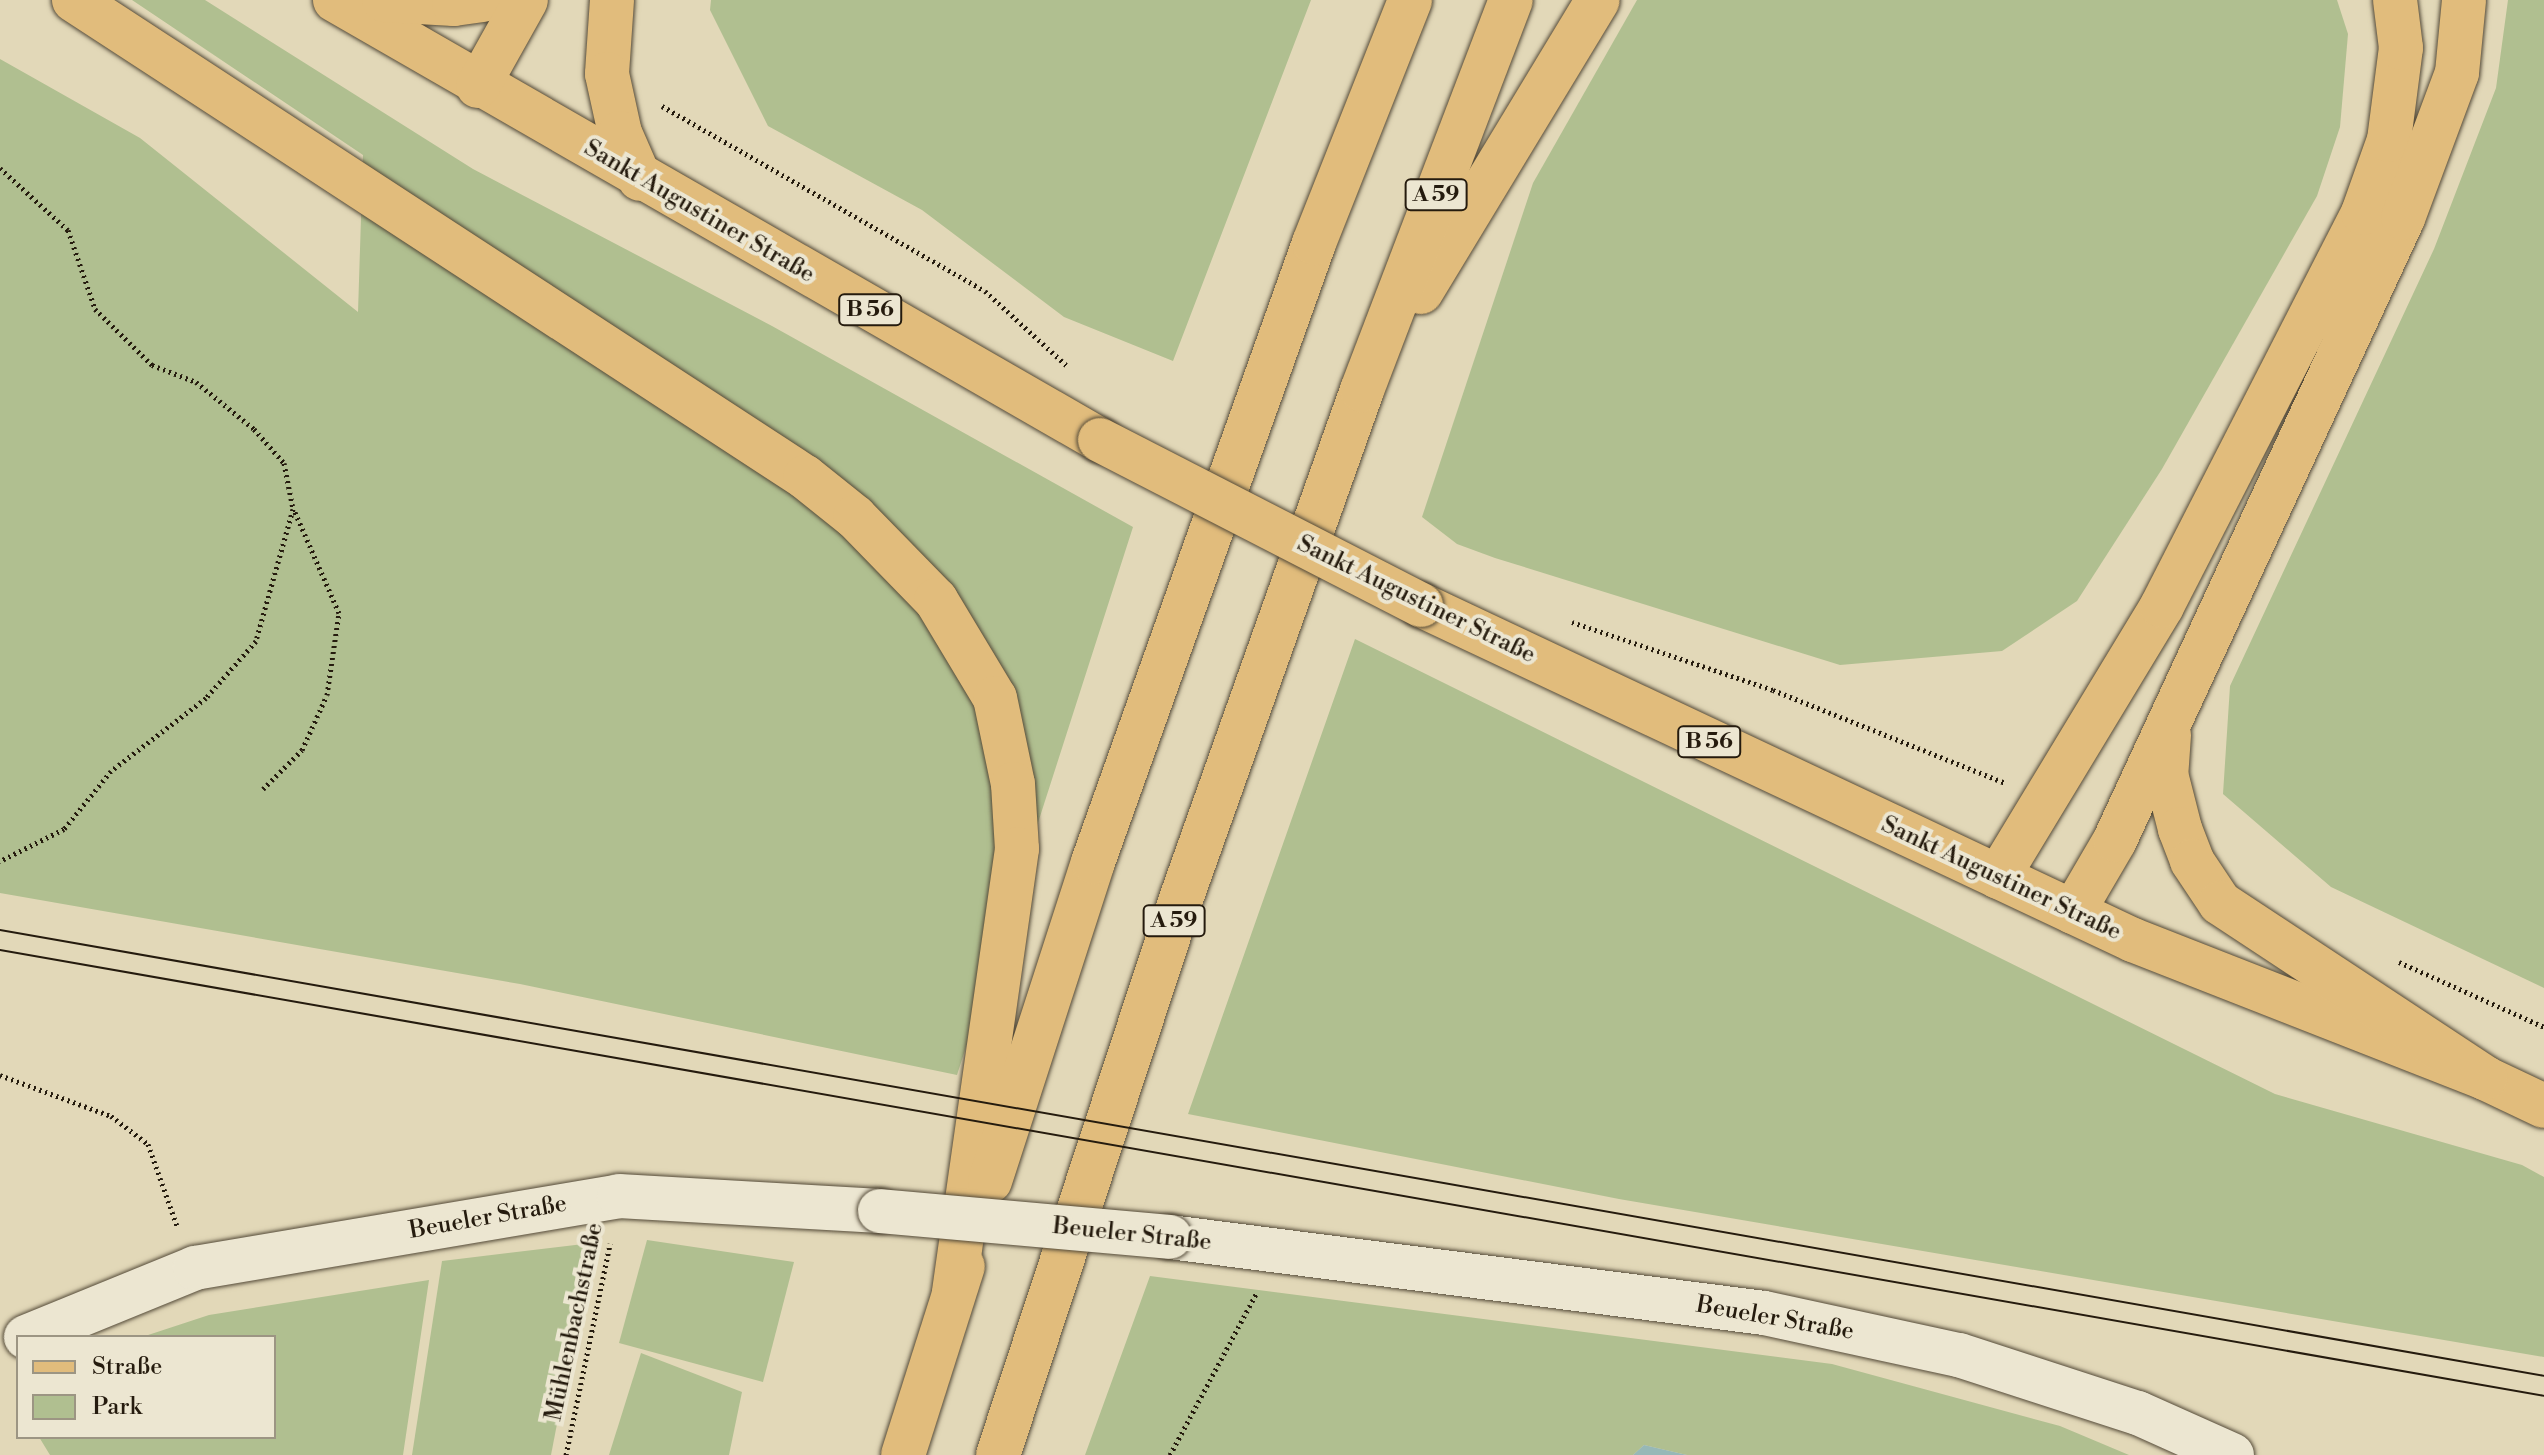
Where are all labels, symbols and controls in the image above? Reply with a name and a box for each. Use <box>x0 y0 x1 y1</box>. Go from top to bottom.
street label: Sankt Augustiner Straße <box>579 134 819 290</box>
road number: A 59 <box>1404 177 1468 213</box>
road number: B 56 <box>838 292 902 328</box>
street label: Sankt Augustiner Straße <box>1292 530 1540 670</box>
road number: B 56 <box>1677 724 1741 760</box>
street label: Sankt Augustiner Straße <box>1876 811 2126 947</box>
road number: A 59 <box>1142 903 1206 939</box>
street label: Beueler Straße <box>407 1190 569 1246</box>
street label: Beueler Straße <box>1051 1212 1213 1258</box>
street label: Mühlenbachstraße <box>540 1220 610 1424</box>
street label: Beueler Straße <box>1694 1291 1856 1347</box>
legend <box>16 1335 276 1439</box>
text: Straße <box>92 1352 162 1382</box>
text: Park <box>92 1392 142 1422</box>

